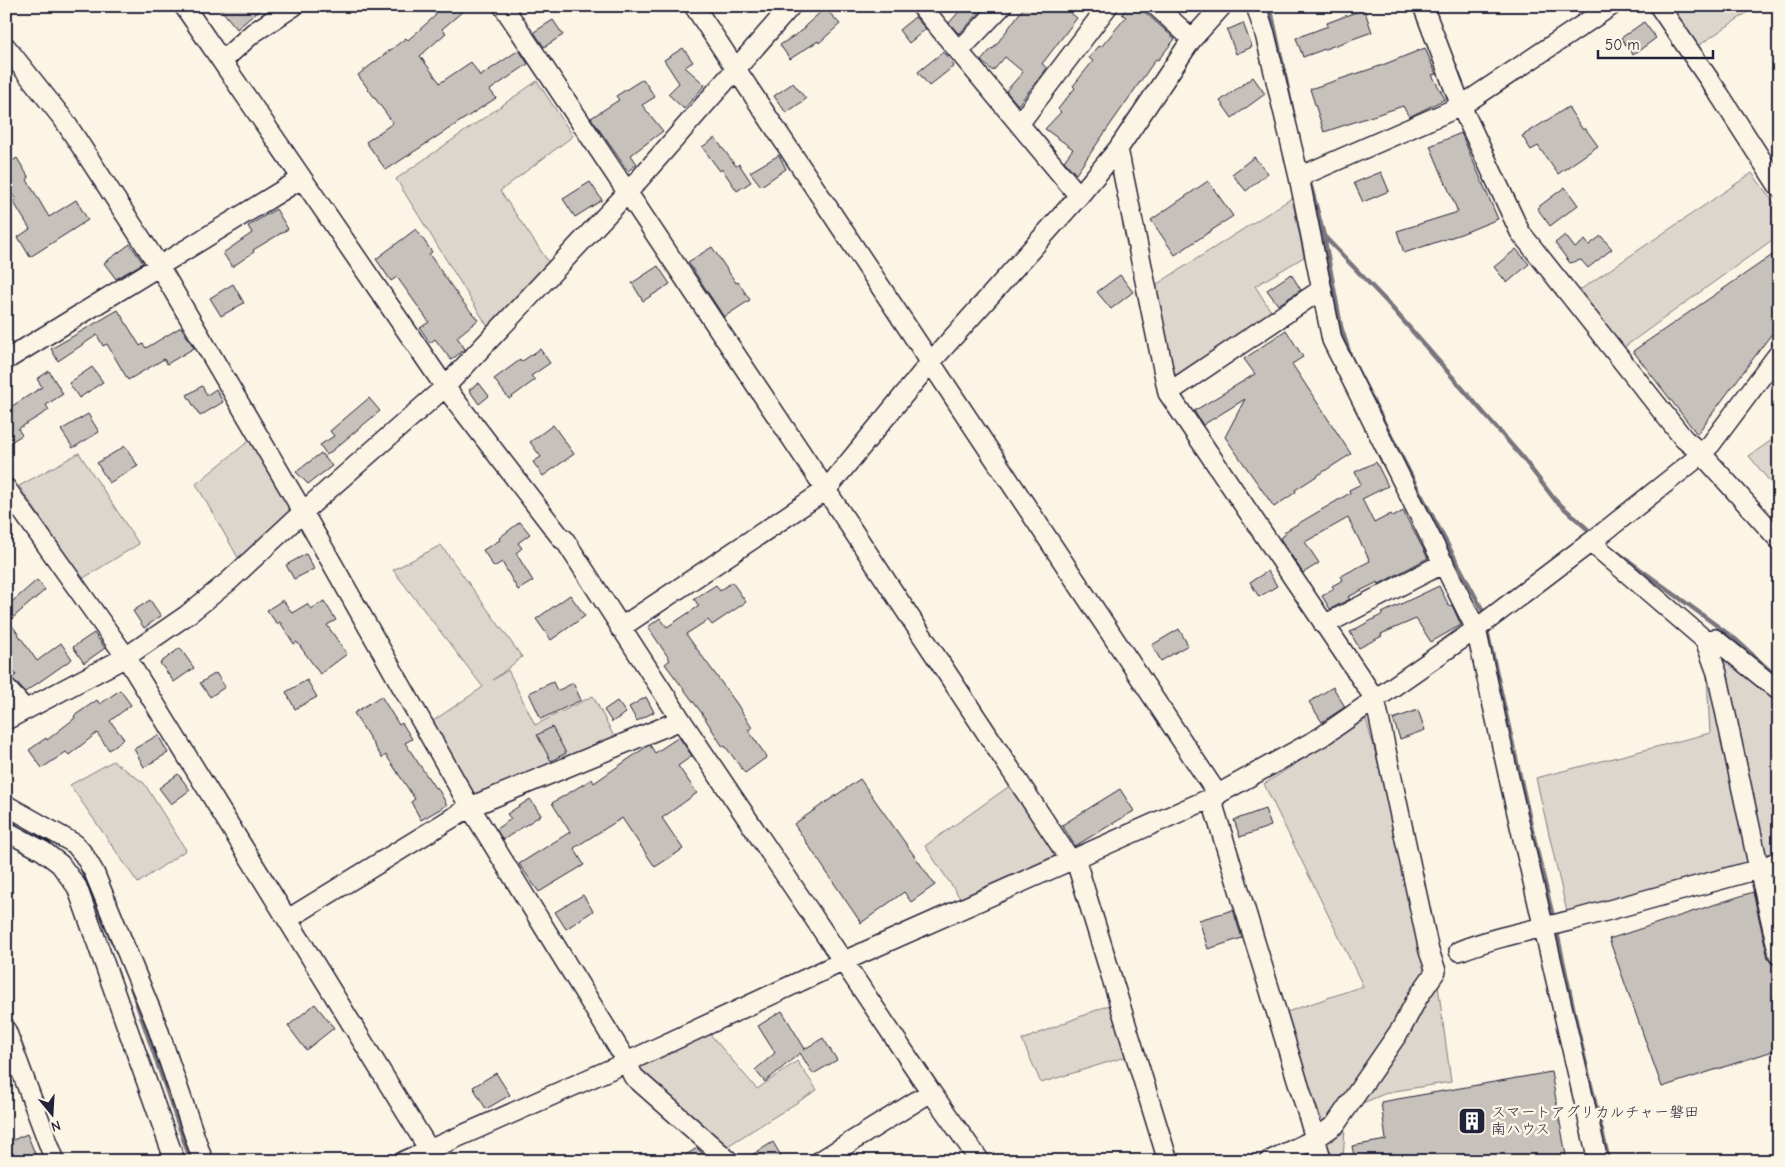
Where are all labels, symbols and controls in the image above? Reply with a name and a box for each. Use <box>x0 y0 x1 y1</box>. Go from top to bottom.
scale bar <box>1598 28 1712 60</box>
text: 50 m <box>1605 36 1640 54</box>
north arrow <box>28 1090 78 1140</box>
place label: スマートアグリカルチャー磐田 南ハウス <box>1491 1103 1699 1138</box>
building icon: スマートアグリカルチャー磐田 南ハウス <box>1457 1106 1487 1136</box>
text: N <box>49 1116 63 1135</box>

